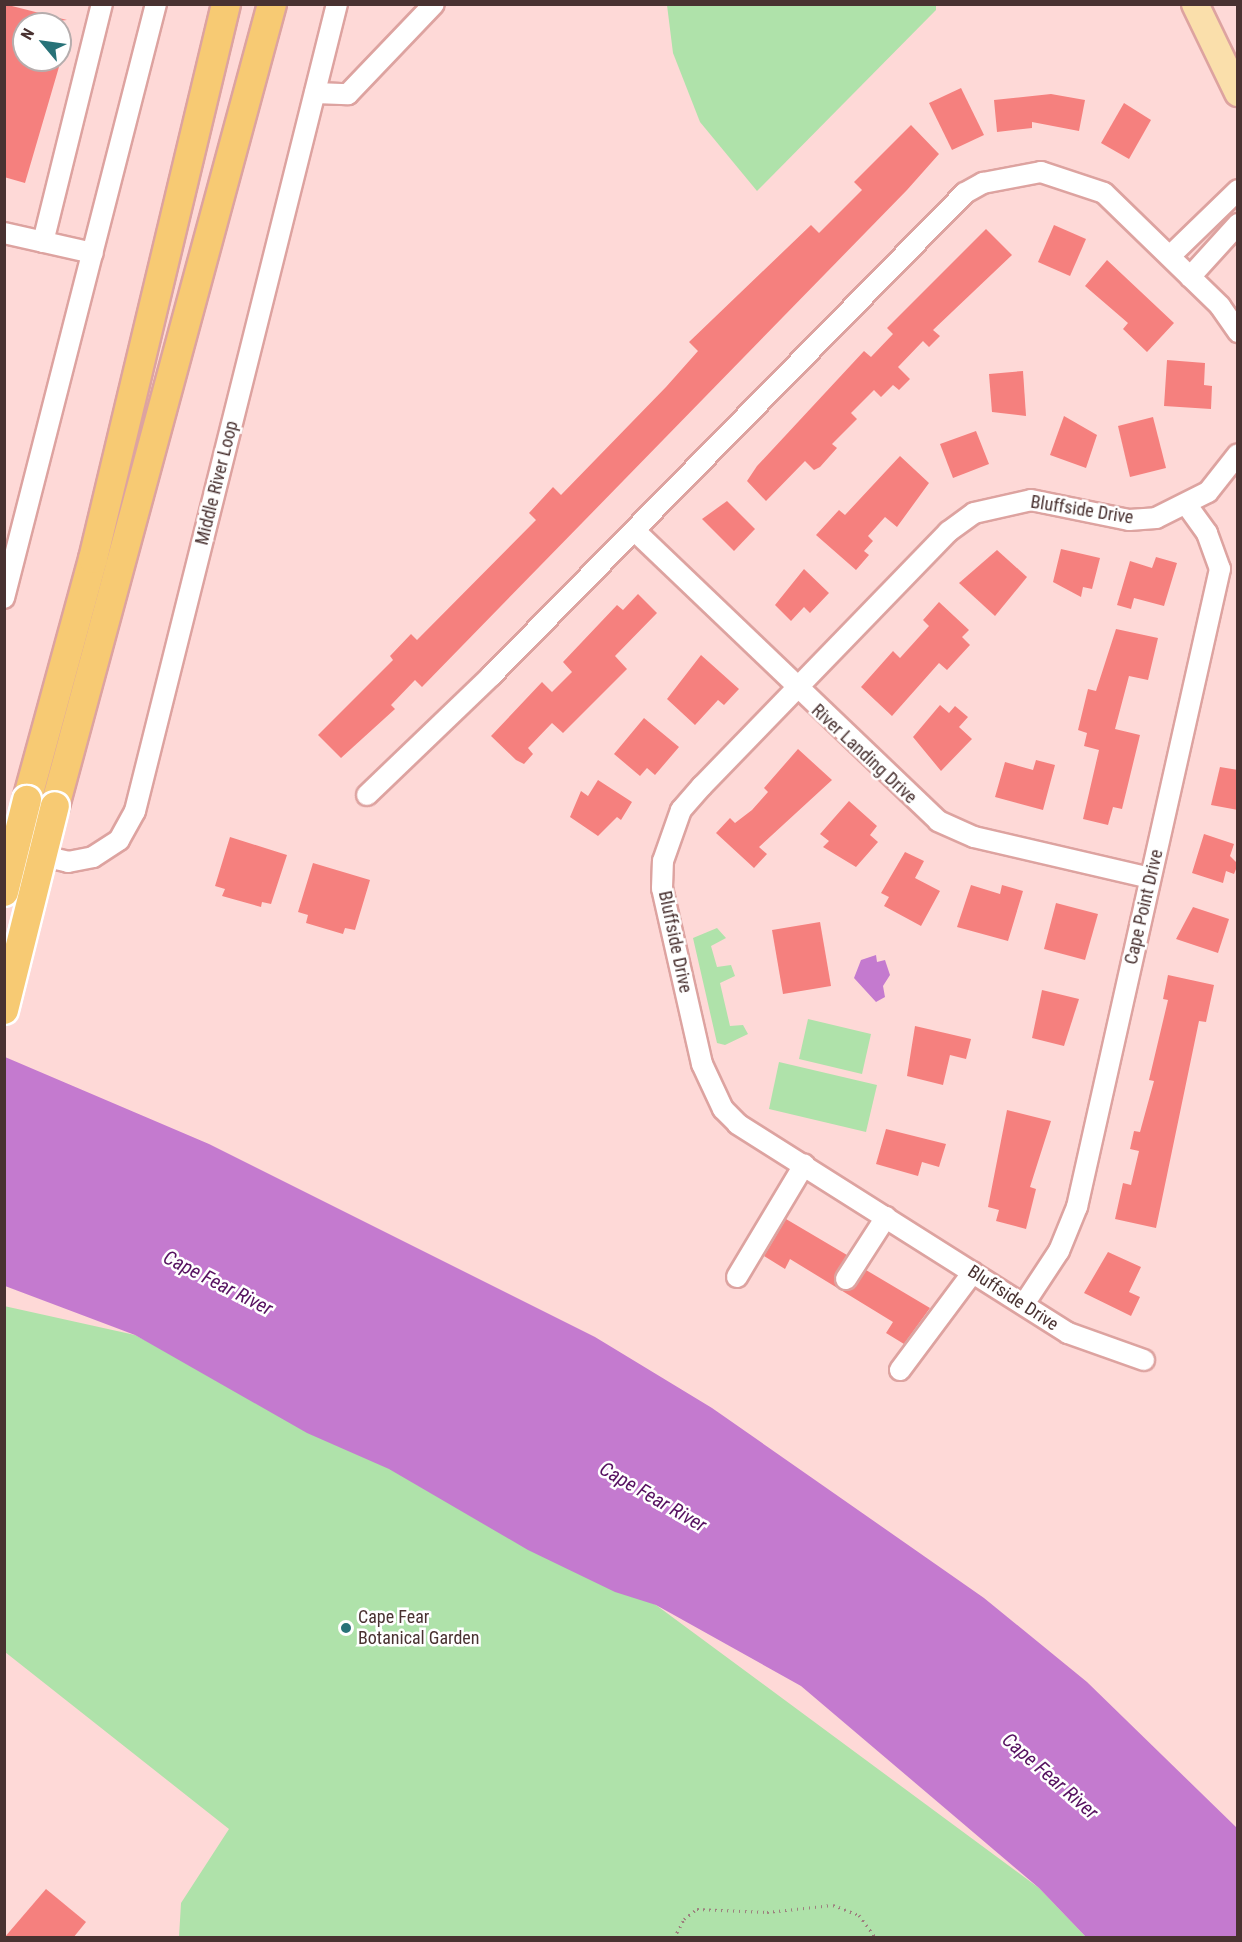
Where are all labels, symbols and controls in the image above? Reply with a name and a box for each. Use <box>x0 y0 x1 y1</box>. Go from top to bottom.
north arrow <box>12 12 72 72</box>
text: N <box>17 25 38 43</box>
street label: Middle River Loop <box>191 419 243 547</box>
street label: Bluffside Drive <box>1029 491 1135 529</box>
street label: River Landing Drive <box>807 700 921 808</box>
street label: Cape Point Drive <box>1120 847 1168 967</box>
street label: Bluffside Drive <box>654 889 696 995</box>
water label: Cape Fear River <box>159 1245 277 1321</box>
street label: Bluffside Drive <box>964 1261 1062 1335</box>
water label: Cape Fear River <box>595 1457 711 1537</box>
place label: Cape Fear Botanical Garden <box>358 1607 480 1650</box>
marker: Cape Fear Botanical Garden <box>339 1621 353 1635</box>
water label: Cape Fear River <box>997 1728 1103 1824</box>

